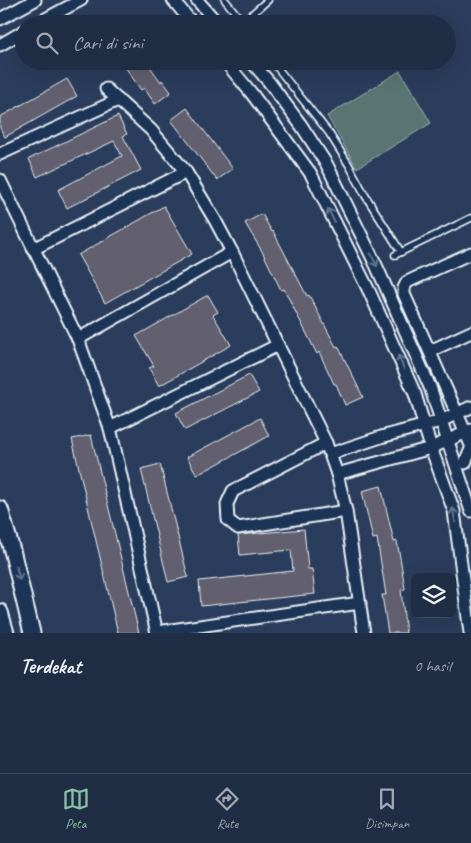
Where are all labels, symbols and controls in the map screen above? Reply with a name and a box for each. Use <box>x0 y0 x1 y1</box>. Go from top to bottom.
search box <box>15 15 456 70</box>
icon: search <box>33 29 61 57</box>
text: Cari di sini <box>73 31 143 55</box>
one-way arrow <box>326 208 336 223</box>
one-way arrow <box>369 252 379 267</box>
one-way arrow <box>396 355 405 370</box>
one-way arrow <box>449 508 458 524</box>
one-way arrow <box>14 564 23 580</box>
map controls <box>411 573 456 618</box>
button: layers <box>411 573 456 618</box>
text: Terdekat <box>20 653 81 679</box>
text: 0 hasil <box>414 656 451 676</box>
tab: Peta <box>62 785 90 832</box>
tab: Rute <box>213 785 241 832</box>
tab: Disimpan <box>365 785 409 832</box>

